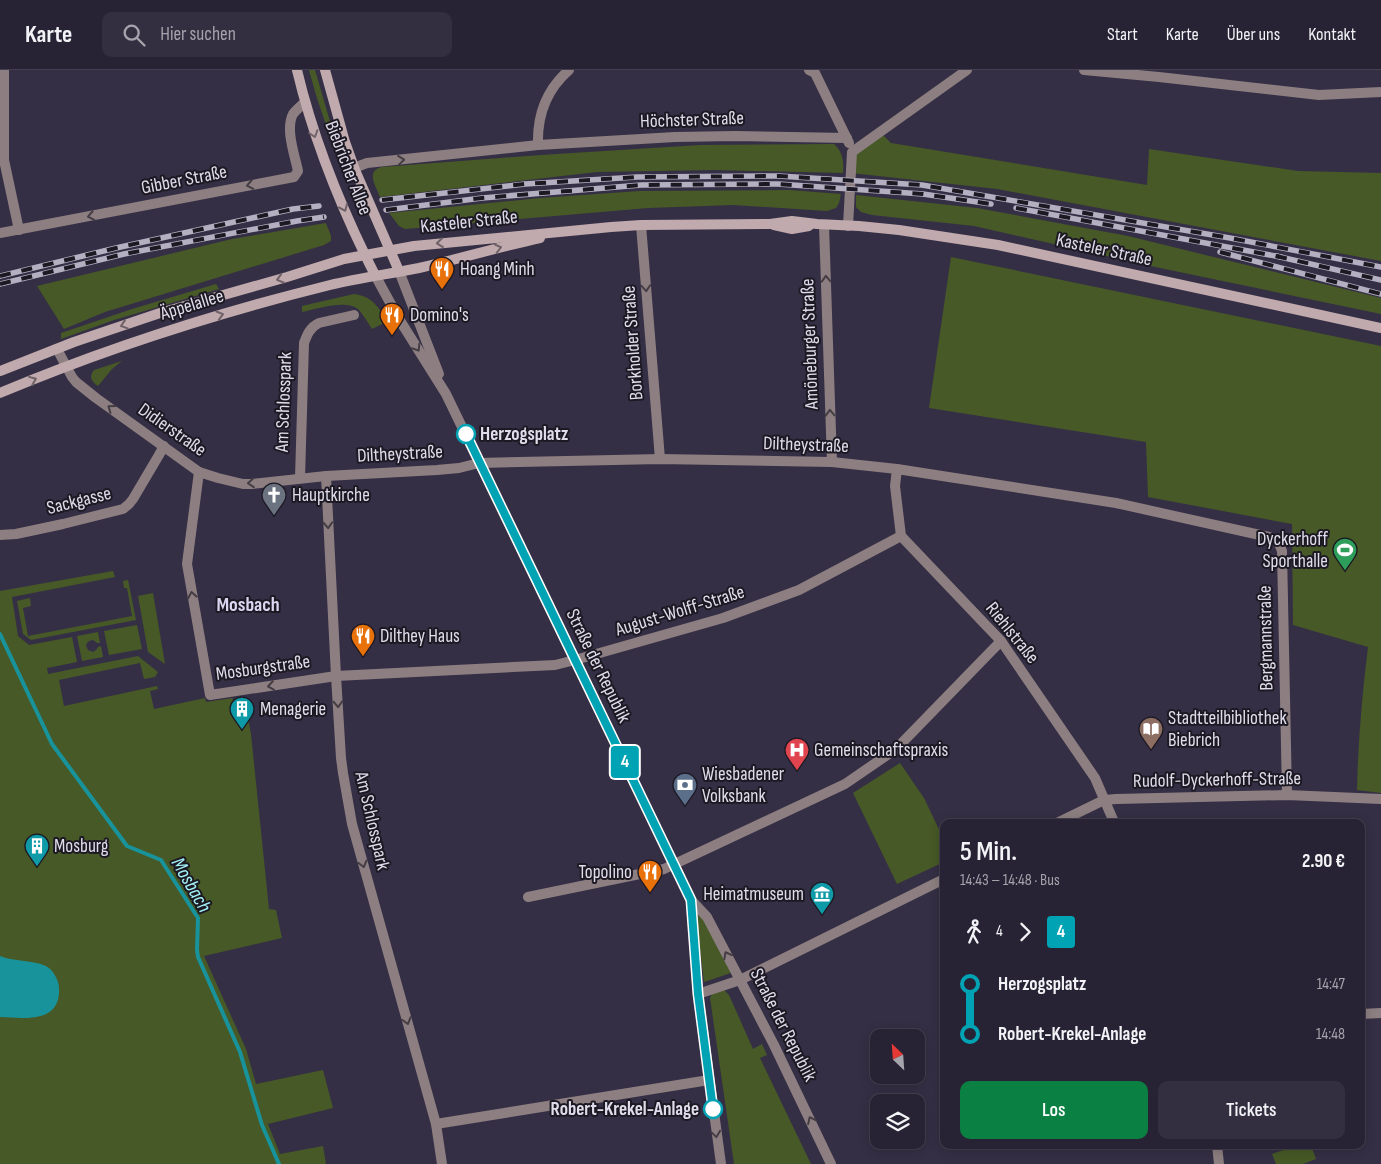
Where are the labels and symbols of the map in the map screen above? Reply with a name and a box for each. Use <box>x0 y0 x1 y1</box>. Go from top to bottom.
street label: Höchster Straße <box>640 107 744 133</box>
street label: Biebricher Allee <box>320 118 376 218</box>
one-way arrow <box>309 129 319 138</box>
one-way arrow <box>398 154 406 165</box>
street label: Gibber Straße <box>139 160 229 200</box>
one-way arrow <box>246 180 255 190</box>
one-way arrow <box>337 203 348 212</box>
street label: Kasteler Straße <box>419 205 519 239</box>
one-way arrow <box>86 210 95 221</box>
street label: Kasteler Straße <box>1054 229 1154 271</box>
one-way arrow <box>436 237 444 248</box>
one-way arrow <box>493 243 502 254</box>
restaurant icon: Hoang Minh <box>429 256 455 290</box>
place label: Hoang Minh <box>460 258 535 281</box>
one-way arrow <box>276 273 284 284</box>
one-way arrow <box>821 274 831 282</box>
street label: Amöneburger Straße <box>796 278 824 411</box>
street label: Äppelallee <box>157 284 226 326</box>
one-way arrow <box>641 284 652 292</box>
street label: Borkholder Straße <box>618 285 648 401</box>
restaurant icon: Domino's <box>379 302 405 336</box>
place label: Domino's <box>410 304 469 327</box>
one-way arrow <box>215 310 224 321</box>
one-way arrow <box>120 319 129 329</box>
one-way arrow <box>411 342 420 351</box>
street label: Am Schlosspark <box>271 351 297 454</box>
one-way arrow <box>28 375 37 386</box>
street label: Didierstraße <box>134 398 210 462</box>
one-way arrow <box>107 405 117 414</box>
one-way arrow <box>825 409 835 417</box>
place label: Herzogsplatz <box>480 423 568 446</box>
marker: Herzogsplatz <box>456 424 476 444</box>
street label: Diltheystraße <box>763 432 849 458</box>
street label: Diltheystraße <box>357 440 443 468</box>
one-way arrow <box>247 478 255 489</box>
street label: Sackgasse <box>44 482 114 520</box>
church icon: Hauptkirche <box>261 482 287 516</box>
place label: Hauptkirche <box>292 484 370 507</box>
one-way arrow <box>323 521 334 529</box>
place label: Dyckerhoff Sporthalle <box>1257 528 1328 573</box>
sports icon: Dyckerhoff Sporthalle <box>1332 537 1358 571</box>
street label: August-Wolff-Straße <box>612 580 747 642</box>
street label: Bergmannstraße <box>1254 585 1278 691</box>
one-way arrow <box>188 591 198 599</box>
district label: Mosbach <box>216 593 280 617</box>
street label: Riehlstraße <box>980 598 1044 668</box>
street label: Straße der Republik <box>561 605 636 727</box>
restaurant icon: Dilthey Haus <box>350 623 376 657</box>
place label: Dilthey Haus <box>380 625 460 648</box>
street label: Mosburgstraße <box>214 650 312 686</box>
one-way arrow <box>266 680 275 690</box>
building icon: Menagerie <box>229 696 255 730</box>
place label: Menagerie <box>260 698 326 721</box>
one-way arrow <box>332 701 343 709</box>
place label: Stadtteilbibliothek Biebrich <box>1168 707 1287 752</box>
library icon: Stadtteilbibliothek Biebrich <box>1138 716 1164 750</box>
hospital icon: Gemeinschaftspraxis <box>784 737 810 771</box>
place label: Gemeinschaftspraxis <box>814 739 948 762</box>
line badge: 4 <box>609 746 641 778</box>
place label: Wiesbadener Volksbank <box>702 763 785 808</box>
street label: Rudolf-Dyckerhoff-Straße <box>1133 767 1301 793</box>
street label: Am Schlosspark <box>349 769 395 873</box>
bank icon: Wiesbadener Volksbank <box>672 772 698 806</box>
building icon: Mosburg <box>24 833 50 867</box>
place label: Mosburg <box>54 835 109 858</box>
water label: Mosbach <box>166 853 216 917</box>
restaurant icon: Topolino <box>637 859 663 893</box>
one-way arrow <box>358 860 368 868</box>
place label: Topolino <box>578 861 632 884</box>
museum icon: Heimatmuseum <box>809 881 835 915</box>
place label: Heimatmuseum <box>703 883 804 906</box>
one-way arrow <box>723 951 733 960</box>
street label: Straße der Republik <box>745 965 822 1086</box>
one-way arrow <box>401 1016 411 1024</box>
north arrow <box>870 1029 925 1084</box>
place label: Robert-Krekel-Anlage <box>551 1098 699 1121</box>
marker: Robert-Krekel-Anlage <box>703 1099 723 1119</box>
one-way arrow <box>807 1116 817 1125</box>
one-way arrow <box>711 1130 721 1139</box>

